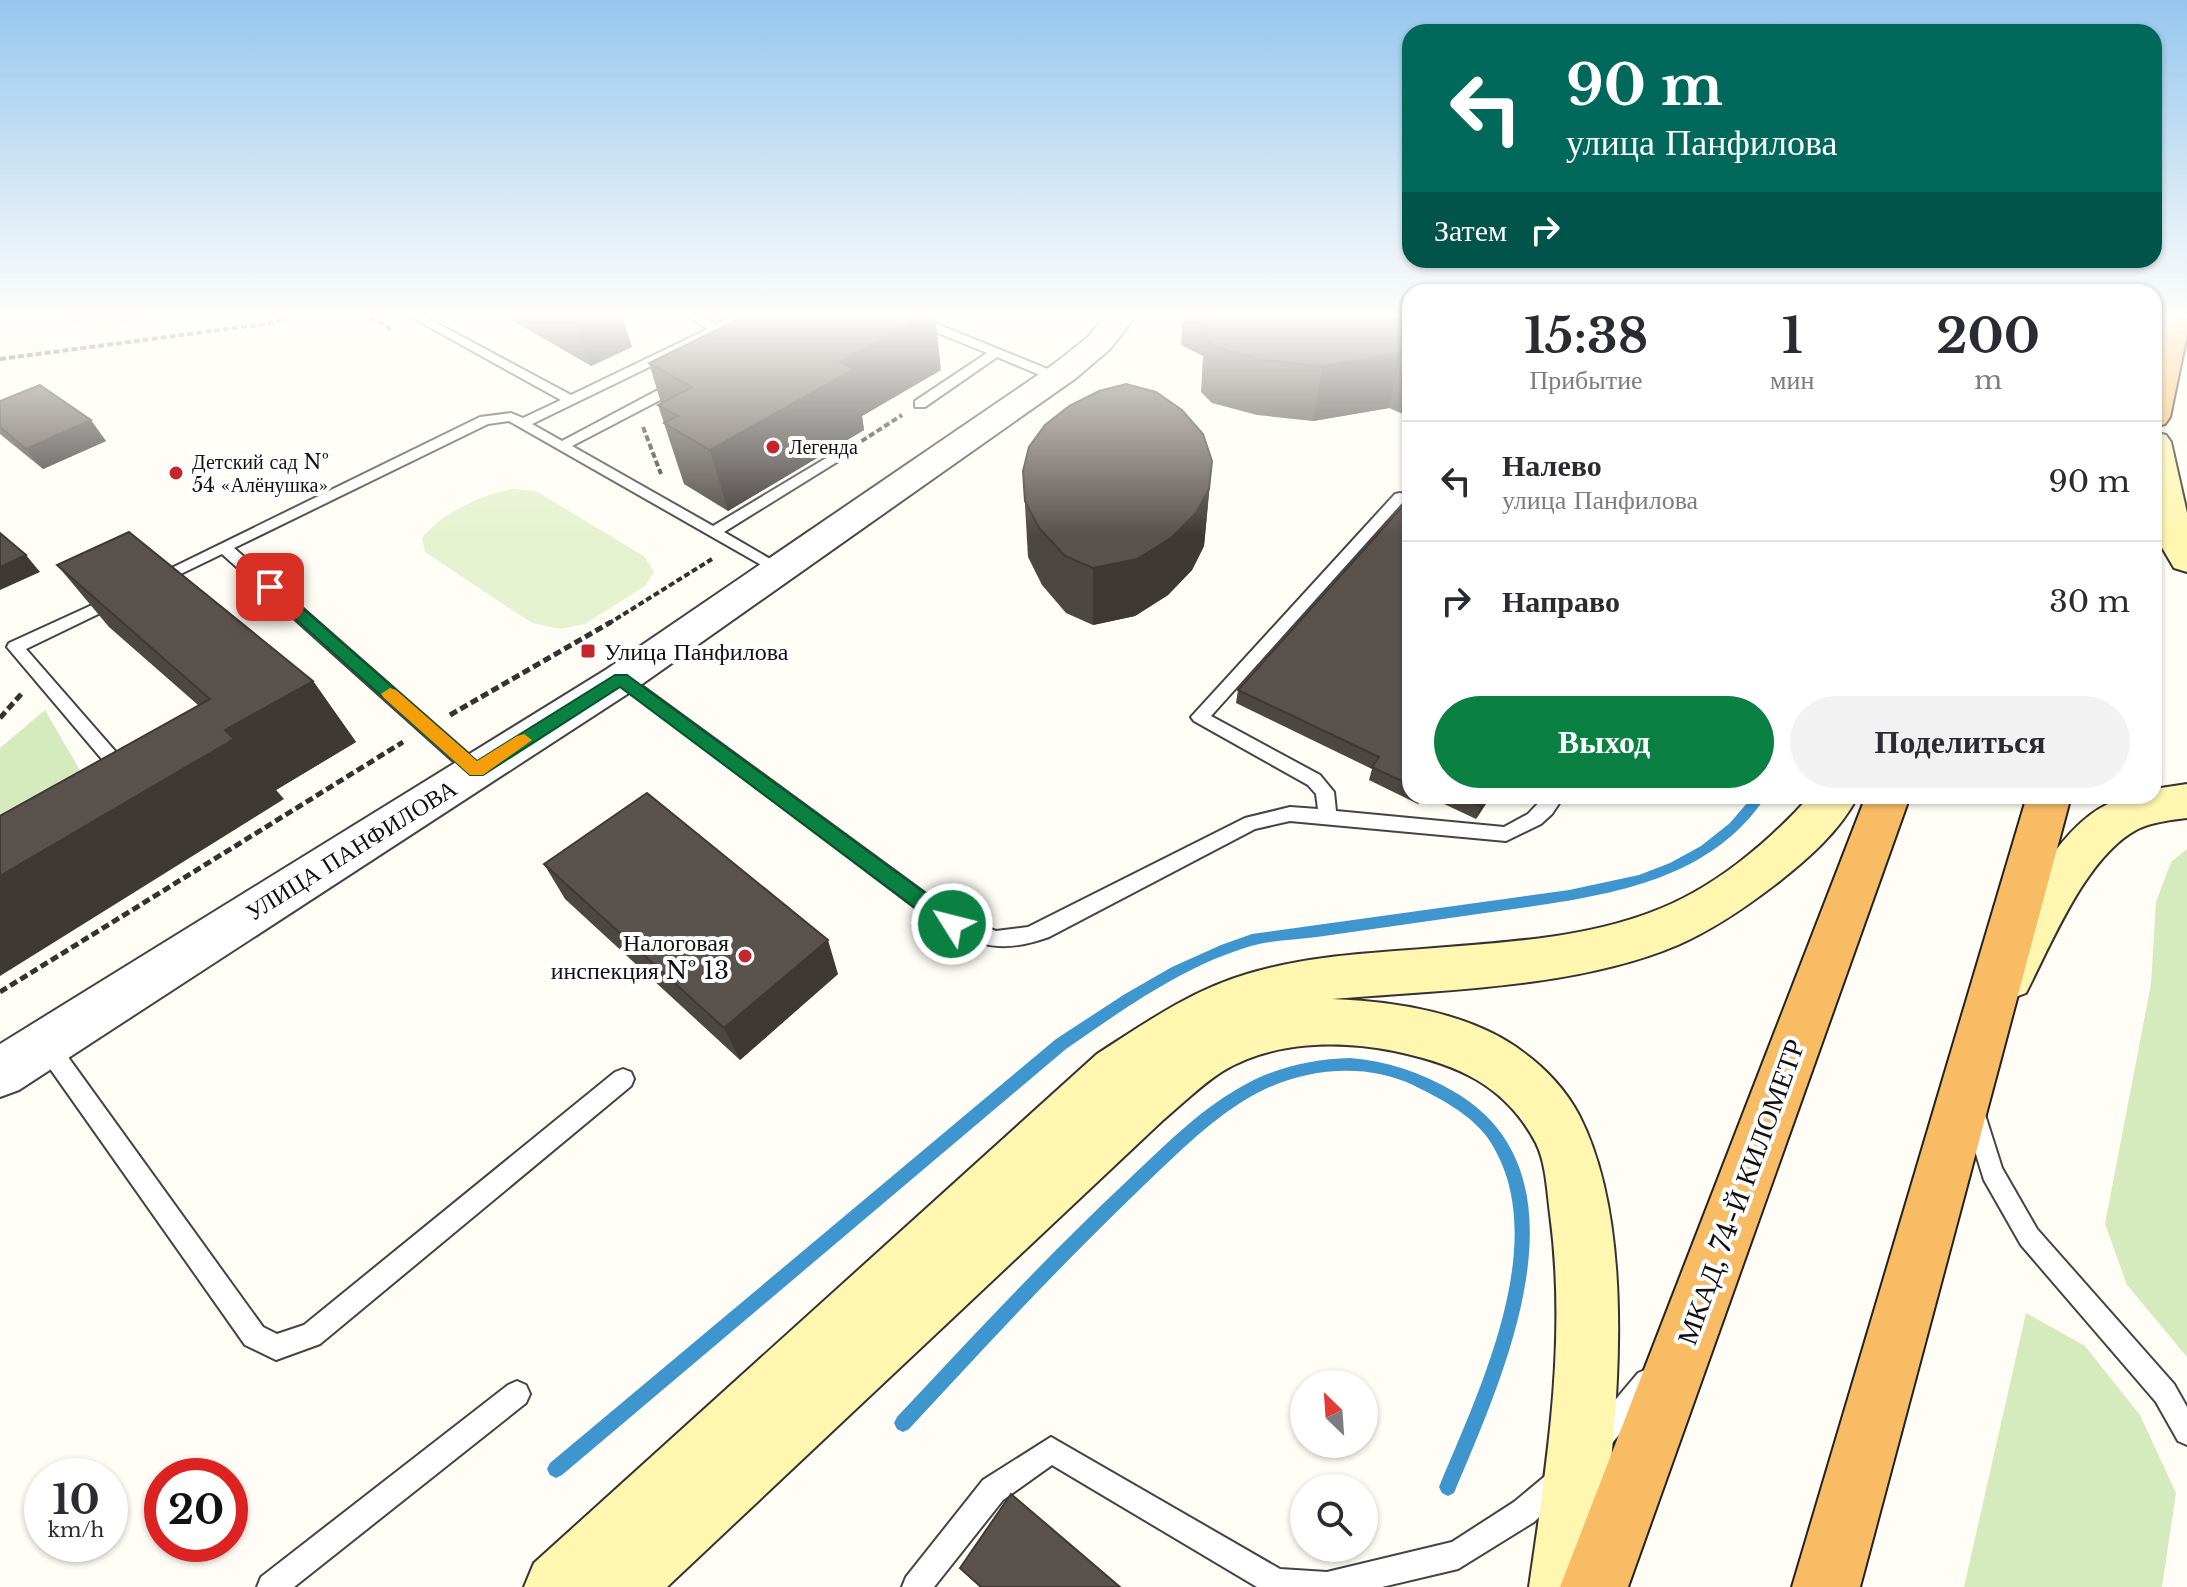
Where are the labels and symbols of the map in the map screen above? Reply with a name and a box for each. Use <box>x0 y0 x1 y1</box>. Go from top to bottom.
place label: Легенда <box>789 435 858 459</box>
marker: Легенда <box>764 438 782 456</box>
place label: Детский сад № 54 «Алёнушка» <box>192 450 329 497</box>
marker: Детский сад № 54 «Алёнушка» <box>167 464 185 482</box>
pin <box>236 553 304 621</box>
place label: Улица Панфилова <box>604 637 789 666</box>
marker: Улица Панфилова <box>579 642 597 660</box>
street label: УЛИЦА ПАНФИЛОВА <box>240 773 462 927</box>
position arrow <box>910 882 994 966</box>
place label: Налоговая инспекция № 13 <box>551 928 729 985</box>
marker: Налоговая инспекция № 13 <box>736 947 754 965</box>
street label: МКАД, 74-Й КИЛОМЕТР <box>1669 1034 1813 1350</box>
north arrow <box>1290 1370 1378 1458</box>
speed limit sign: 20 <box>144 1458 248 1562</box>

